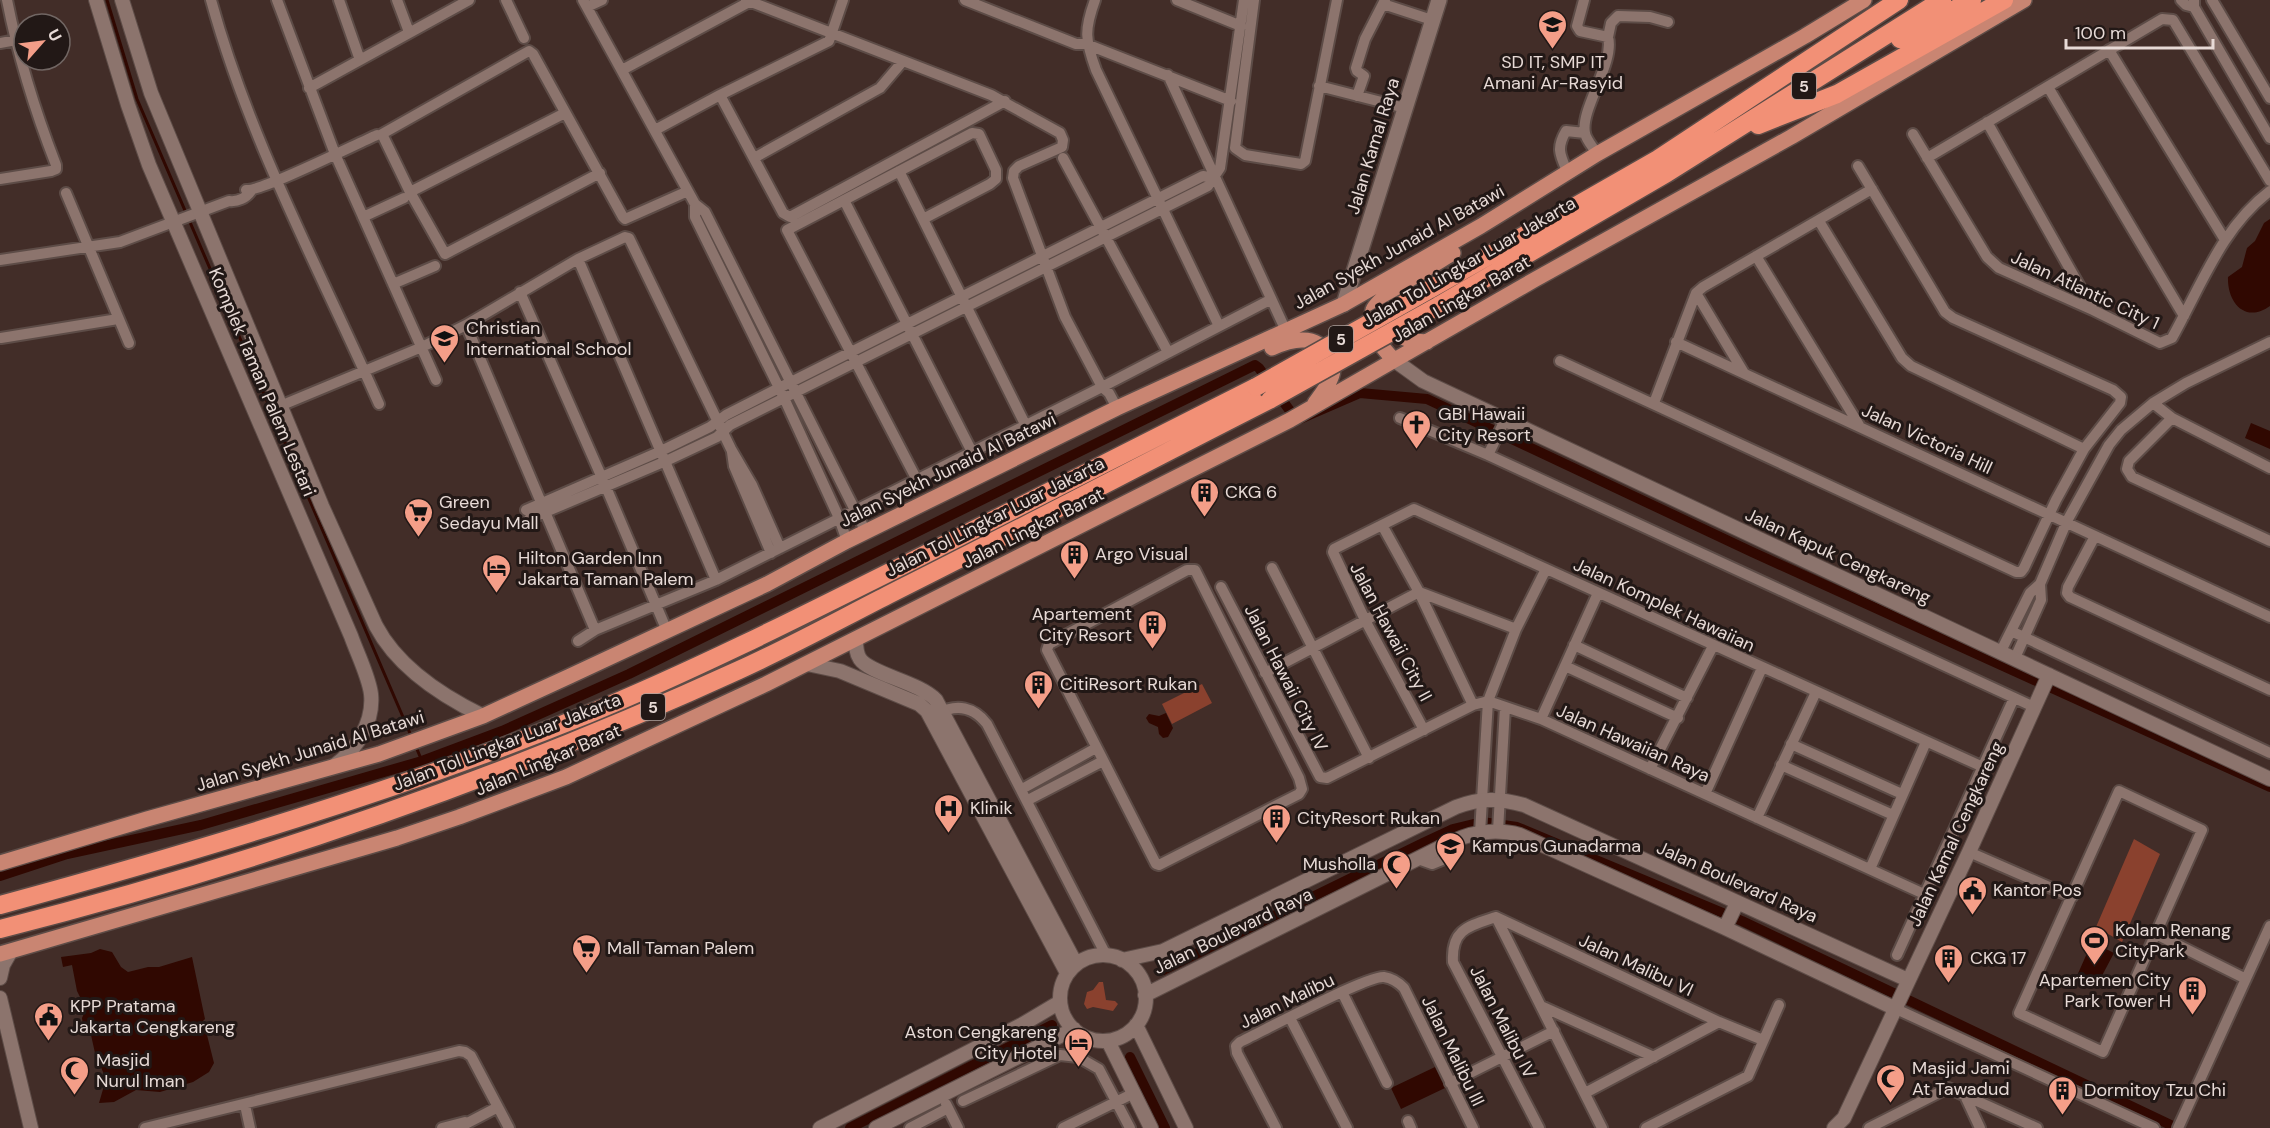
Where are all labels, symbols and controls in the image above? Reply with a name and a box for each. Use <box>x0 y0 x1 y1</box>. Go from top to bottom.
school or university icon: SD IT, SMP IT Amani Ar-Rasyid <box>1537 9 1569 51</box>
north arrow <box>12 12 72 72</box>
scale bar <box>2066 12 2213 50</box>
text: 100 m <box>2075 21 2126 45</box>
text: U <box>43 25 67 45</box>
place label: SD IT, SMP IT Amani Ar-Rasyid <box>1483 50 1623 95</box>
road number: 5 <box>1792 73 1816 99</box>
street label: Jalan Kamal Raya <box>1341 75 1405 217</box>
street label: Jalan Syekh Junaid Al Batawi <box>1289 179 1509 315</box>
street label: Jalan Tol Lingkar Luar Jakarta <box>1358 191 1580 333</box>
street label: Jalan Atlantic City 1 <box>2007 245 2163 335</box>
street label: Jalan Lingkar Barat <box>1387 250 1535 348</box>
street label: Komplek Taman Palem Lestari <box>203 264 321 500</box>
place label: Christian International School <box>466 316 632 361</box>
school or university icon: Christian International School <box>429 322 461 364</box>
road number: 5 <box>1329 326 1353 352</box>
street label: Jalan Victoria Hill <box>1858 398 1996 480</box>
place label: GBI Hawaii City Resort <box>1438 402 1531 447</box>
street label: Jalan Syekh Junaid Al Batawi <box>836 407 1060 533</box>
church icon: GBI Hawaii City Resort <box>1401 408 1433 450</box>
street label: Jalan Tol Lingkar Luar Jakarta <box>882 451 1108 583</box>
building icon: CKG 6 <box>1188 476 1220 518</box>
place label: CKG 6 <box>1225 480 1277 504</box>
street label: Jalan Lingkar Barat <box>958 482 1108 574</box>
place label: Green Sedayu Mall <box>439 490 539 535</box>
supermarket icon: Green Sedayu Mall <box>402 496 434 538</box>
street label: Jalan Kapuk Cengkareng <box>1741 502 1935 610</box>
building icon: Argo Visual <box>1058 538 1090 580</box>
place label: Argo Visual <box>1095 542 1188 566</box>
place label: Hilton Garden Inn Jakarta Taman Palem <box>518 546 694 591</box>
hotel icon: Hilton Garden Inn Jakarta Taman Palem <box>481 552 513 594</box>
street label: Jalan Komplek Hawaiian <box>1569 552 1759 658</box>
street label: Jalan Hawaii City II <box>1344 558 1438 706</box>
street label: Jalan Hawaii City IV <box>1239 601 1333 755</box>
place label: Apartement City Resort <box>1032 602 1132 647</box>
building icon: Apartement City Resort <box>1137 608 1169 650</box>
building icon: CitiResort Rukan <box>1023 668 1055 710</box>
place label: CitiResort Rukan <box>1060 672 1197 696</box>
street label: Jalan Tol Lingkar Luar Jakarta <box>390 687 624 797</box>
road number: 5 <box>641 694 665 720</box>
street label: Jalan Hawaiian Raya <box>1552 698 1714 788</box>
street label: Jalan Syekh Junaid Al Batawi <box>193 705 427 797</box>
street label: Jalan Lingkar Barat <box>471 718 625 802</box>
street label: Jalan Kamal Cengkareng <box>1903 738 2009 930</box>
hospital icon: Klinik <box>933 792 965 834</box>
place label: Klinik <box>970 796 1013 820</box>
building icon: CityResort Rukan <box>1260 802 1292 844</box>
place label: CityResort Rukan <box>1297 806 1440 830</box>
school or university icon: Kampus Gunadarma <box>1435 830 1467 872</box>
place label: Kampus Gunadarma <box>1472 834 1641 858</box>
street label: Jalan Boulevard Raya <box>1653 836 1821 928</box>
mosque icon: Musholla <box>1381 848 1413 890</box>
place label: Musholla <box>1303 852 1376 876</box>
public building icon: Kantor Pos <box>1956 874 1988 916</box>
place label: Kantor Pos <box>1993 878 2082 902</box>
street label: Jalan Boulevard Raya <box>1150 882 1316 980</box>
place label: Kolam Renang CityPark <box>2115 918 2231 963</box>
sports icon: Kolam Renang CityPark <box>2078 924 2110 966</box>
street label: Jalan Malibu VI <box>1575 928 1697 1002</box>
supermarket icon: Mall Taman Palem <box>570 932 602 974</box>
place label: Mall Taman Palem <box>607 936 754 960</box>
building icon: CKG 17 <box>1933 942 1965 984</box>
place label: CKG 17 <box>1970 946 2026 970</box>
street label: Jalan Malibu IV <box>1464 961 1542 1083</box>
street label: Jalan Malibu <box>1236 968 1338 1034</box>
place label: Apartemen City Park Tower H <box>2039 968 2171 1013</box>
building icon: Apartemen City Park Tower H <box>2176 974 2208 1016</box>
street label: Jalan Malibu III <box>1416 992 1490 1110</box>
place label: KPP Pratama Jakarta Cengkareng <box>70 994 235 1039</box>
public building icon: KPP Pratama Jakarta Cengkareng <box>33 1000 65 1042</box>
place label: Aston Cengkareng City Hotel <box>905 1020 1057 1065</box>
hotel icon: Aston Cengkareng City Hotel <box>1062 1026 1094 1068</box>
place label: Masjid Nurul Iman <box>96 1048 185 1093</box>
mosque icon: Masjid Nurul Iman <box>59 1054 91 1096</box>
place label: Masjid Jami At Tawadud <box>1912 1056 2010 1101</box>
mosque icon: Masjid Jami At Tawadud <box>1875 1062 1907 1104</box>
building icon: Dormitoy Tzu Chi <box>2047 1074 2079 1116</box>
place label: Dormitoy Tzu Chi <box>2084 1078 2226 1102</box>

